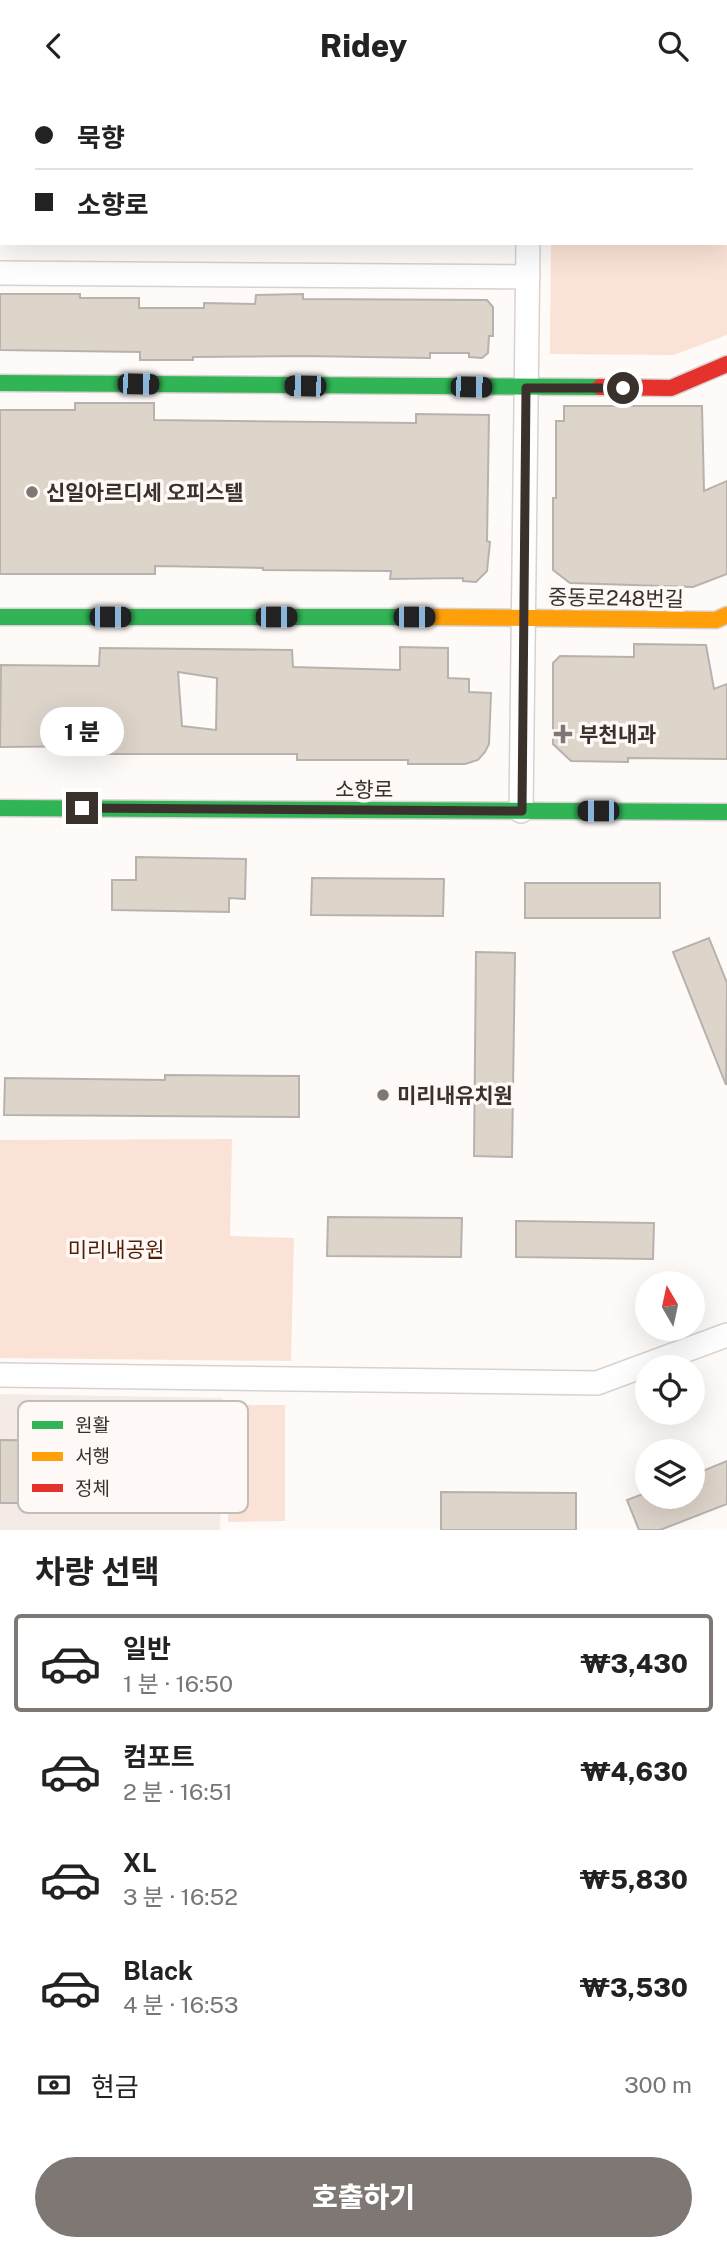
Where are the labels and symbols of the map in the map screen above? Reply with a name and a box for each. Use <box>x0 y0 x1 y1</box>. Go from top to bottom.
route start <box>607 372 639 404</box>
car <box>117 373 160 395</box>
car <box>284 375 327 397</box>
car <box>450 376 493 398</box>
place label: 신일아르디세 오피스텔 <box>46 480 244 505</box>
marker: 신일아르디세 오피스텔 <box>24 484 40 500</box>
street label: 중동로248번길 <box>548 584 684 612</box>
car <box>90 607 132 628</box>
car <box>256 607 298 628</box>
car <box>394 607 436 628</box>
callout: 1 분 <box>40 707 124 755</box>
place label: 부천내과 <box>579 722 656 747</box>
marker: 부천내과 <box>553 724 573 744</box>
street label: 소향로 <box>335 777 393 802</box>
route end <box>66 792 98 824</box>
car <box>578 801 620 822</box>
place label: 미리내유치원 <box>397 1083 513 1108</box>
marker: 미리내유치원 <box>375 1087 391 1103</box>
park label: 미리내공원 <box>68 1237 164 1262</box>
north arrow <box>635 1271 705 1341</box>
legend <box>18 1401 248 1513</box>
text: 원활 <box>75 1414 110 1436</box>
text: 서행 <box>75 1445 110 1467</box>
text: 정체 <box>75 1477 110 1499</box>

